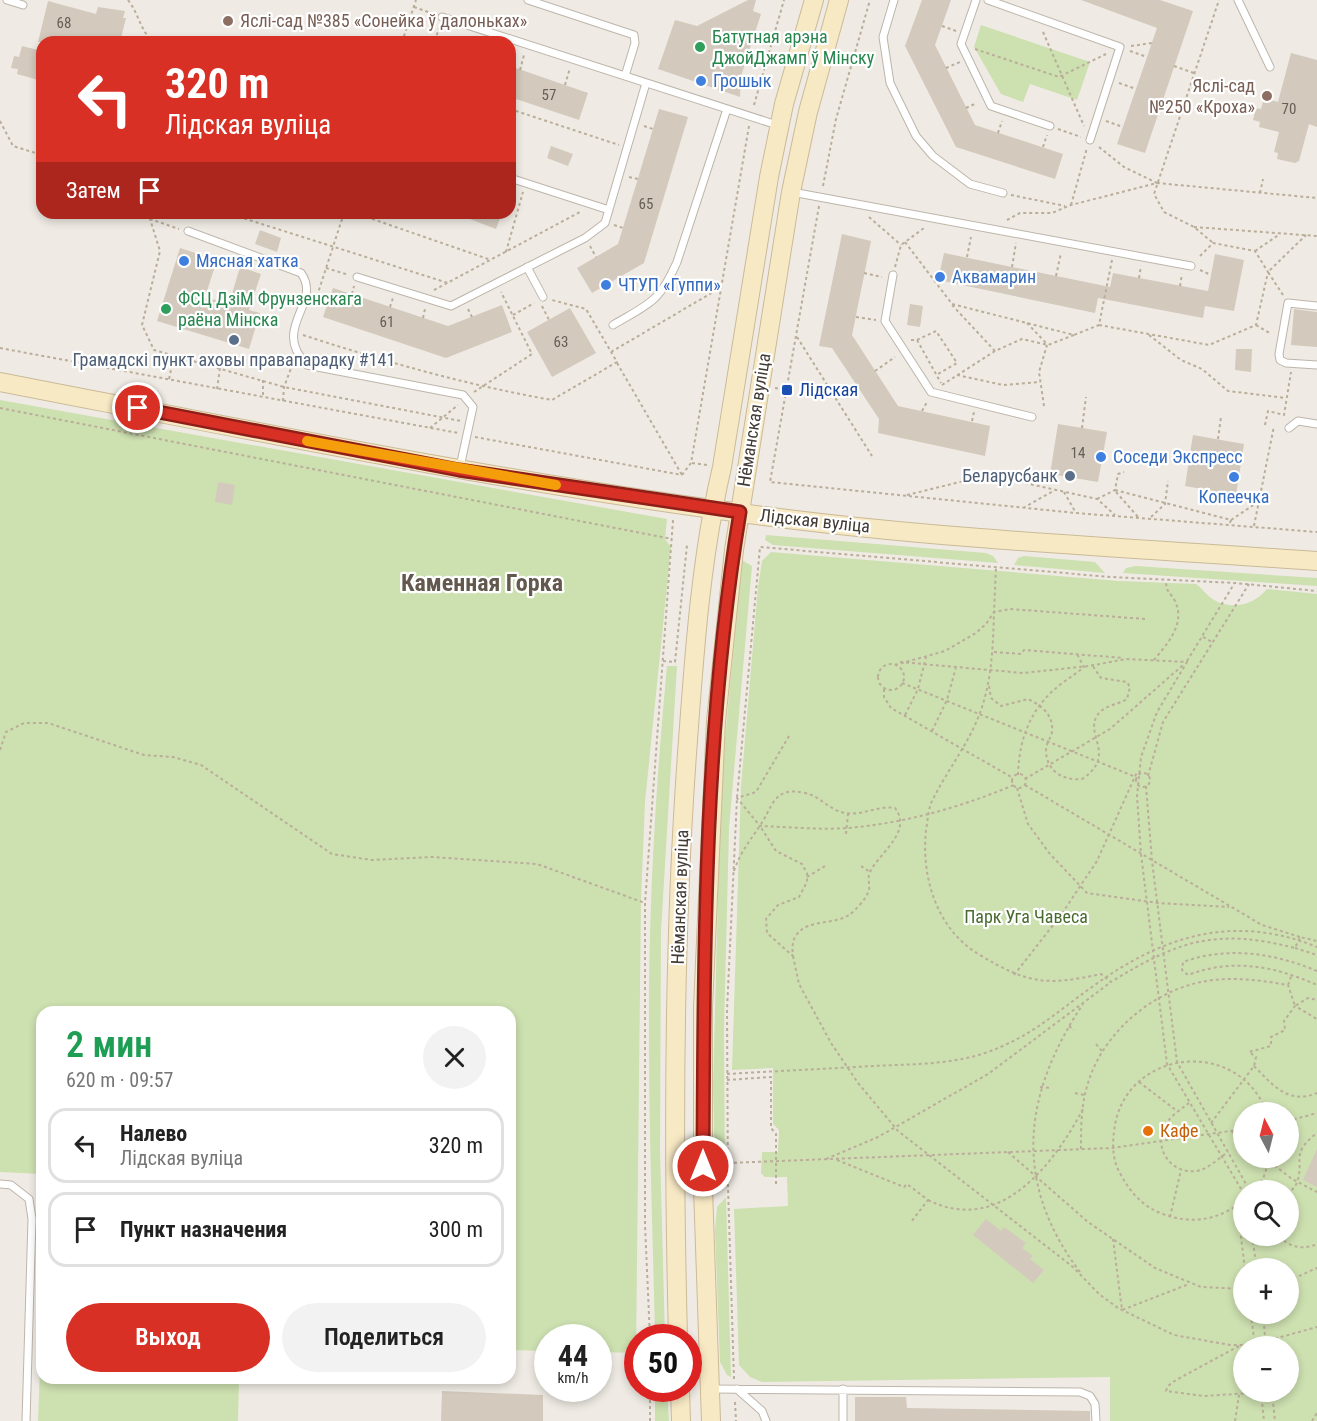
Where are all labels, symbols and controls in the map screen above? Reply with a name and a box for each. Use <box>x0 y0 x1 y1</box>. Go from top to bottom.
place label: Яслі-сад №385 «Сонейка ў далоньках» <box>240 10 527 31</box>
house number: 68 <box>57 14 71 32</box>
marker: Яслі-сад №385 «Сонейка ў далоньках» <box>221 14 235 28</box>
place label: Батутная арэна ДжойДжамп ў Мінску <box>712 26 875 68</box>
marker: Батутная арэна ДжойДжамп ў Мінску <box>693 40 707 54</box>
text: 320 m <box>165 59 270 108</box>
icon: left <box>66 60 144 138</box>
place label: Грошык <box>713 70 772 91</box>
marker: Грошык <box>694 74 708 88</box>
place label: Яслі-сад №250 «Кроха» <box>1149 75 1255 117</box>
house number: 57 <box>542 86 556 104</box>
marker: Яслі-сад №250 «Кроха» <box>1260 89 1274 103</box>
house number: 70 <box>1282 100 1296 118</box>
text: Лідская вуліца <box>165 109 331 141</box>
icon: arrive <box>133 174 166 207</box>
text: Затем <box>66 178 121 203</box>
house number: 65 <box>639 195 653 213</box>
place label: Мясная хатка <box>196 250 299 271</box>
marker: Мясная хатка <box>177 254 191 268</box>
place label: Аквамарин <box>952 266 1036 287</box>
marker: Аквамарин <box>933 270 947 284</box>
place label: ЧТУП «Гуппи» <box>618 274 721 295</box>
marker: ЧТУП «Гуппи» <box>599 278 613 292</box>
place label: ФСЦ ДзіМ Фрунзенскага раёна Мінска <box>178 288 362 330</box>
marker: ФСЦ ДзіМ Фрунзенскага раёна Мінска <box>159 302 173 316</box>
house number: 61 <box>380 313 394 331</box>
marker: Грамадскі пункт аховы правапарадку #141 <box>227 333 241 347</box>
house number: 63 <box>554 333 568 351</box>
place label: Грамадскі пункт аховы правапарадку #141 <box>73 349 395 370</box>
street label: Нёманская вуліца <box>733 352 774 488</box>
place label: Лідская <box>799 379 858 400</box>
pin <box>112 382 163 433</box>
marker: Лідская <box>780 383 794 397</box>
icon: arrive <box>121 391 154 424</box>
house number: 14 <box>1071 444 1085 462</box>
place label: Соседи Экспресс <box>1113 446 1243 467</box>
marker: Соседи Экспресс <box>1094 450 1108 464</box>
place label: Беларусбанк <box>962 465 1058 486</box>
marker: Беларусбанк <box>1063 469 1077 483</box>
marker: Копеечка <box>1227 470 1241 484</box>
place label: Копеечка <box>1199 486 1269 507</box>
street label: Лідская вуліца <box>759 504 871 537</box>
district label: Каменная Горка <box>401 569 563 597</box>
street label: Нёманская вуліца <box>667 829 692 965</box>
park label: Парк Уга Чавеса <box>964 906 1088 927</box>
text: 2 мин <box>66 1024 152 1066</box>
button: close <box>423 1026 486 1089</box>
text: 620 m · 09:57 <box>66 1068 173 1092</box>
north arrow <box>1233 1102 1299 1168</box>
map controls <box>1233 1102 1299 1402</box>
place label: Кафе <box>1160 1120 1198 1141</box>
text: Налево <box>120 1121 187 1146</box>
marker: Кафе <box>1141 1124 1155 1138</box>
icon: left <box>69 1129 102 1162</box>
text: 320 m <box>429 1133 483 1158</box>
position arrow <box>671 1134 735 1198</box>
text: Лідская вуліца <box>120 1146 243 1170</box>
button: search <box>1233 1180 1299 1246</box>
icon: arrive <box>69 1213 102 1246</box>
text: Пункт назначения <box>120 1217 287 1242</box>
text: 300 m <box>429 1217 483 1242</box>
button: + <box>1233 1258 1299 1324</box>
button: Выход <box>66 1303 270 1372</box>
button: Поделиться <box>282 1303 486 1372</box>
speed limit sign: 50 <box>624 1324 702 1402</box>
button: − <box>1233 1336 1299 1402</box>
text: 44 <box>558 1338 588 1373</box>
text: km/h <box>558 1369 588 1387</box>

